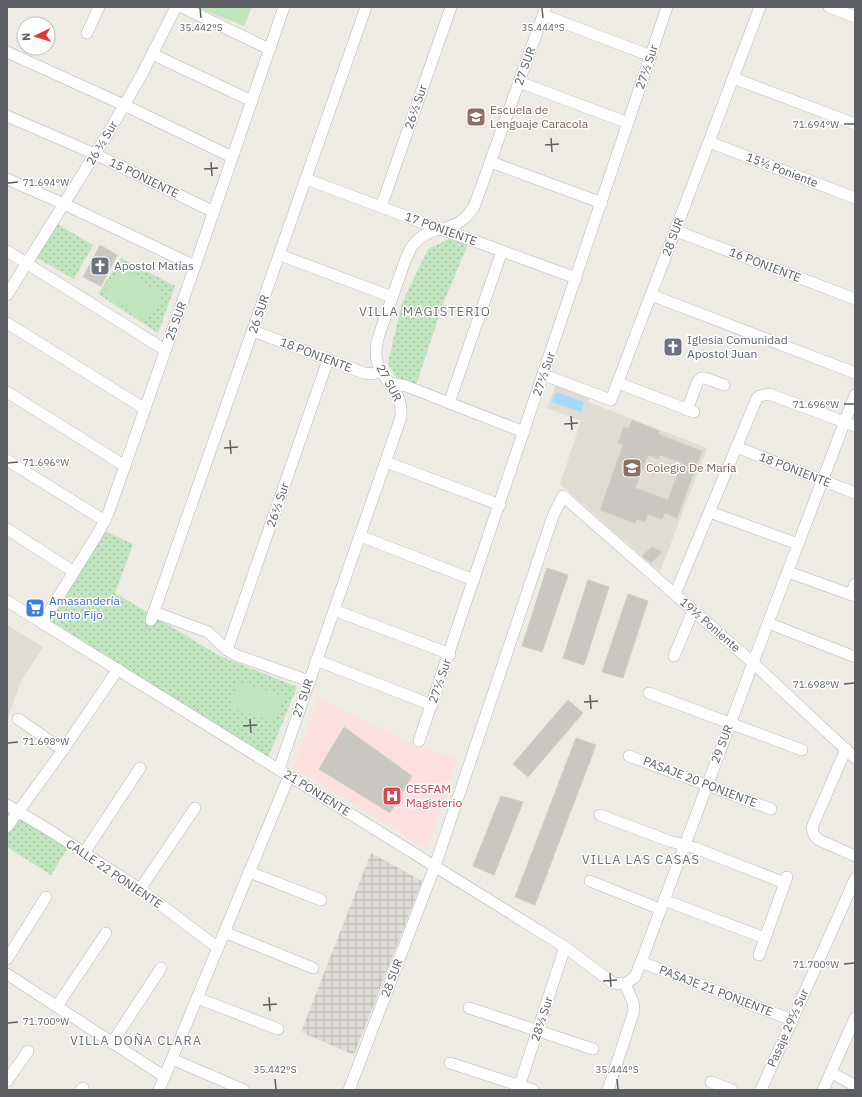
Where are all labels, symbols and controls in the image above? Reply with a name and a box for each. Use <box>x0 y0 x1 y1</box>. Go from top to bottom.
north arrow <box>16 16 56 56</box>
text: 35.442°S <box>179 21 223 34</box>
text: 35.444°S <box>521 21 565 34</box>
text: N <box>19 32 33 41</box>
street label: 27½ Sur <box>632 42 661 91</box>
street label: 27 SUR <box>511 44 539 87</box>
street label: 26½ Sur <box>401 82 430 131</box>
place label: Escuela de Lenguaje Caracola <box>490 102 589 131</box>
school or university icon: Escuela de Lenguaje Caracola <box>465 106 487 128</box>
street label: 26 ½ Sur <box>83 117 121 167</box>
text: 71.694°W <box>793 118 839 131</box>
street label: 15½ Poniente <box>744 149 820 190</box>
street label: 15 PONIENTE <box>107 154 181 201</box>
text: 71.694°W <box>23 176 69 189</box>
street label: 17 PONIENTE <box>403 209 479 249</box>
street label: 28 SUR <box>658 215 687 258</box>
street label: 16 PONIENTE <box>727 244 803 285</box>
church icon: Apostol Matías <box>89 255 111 277</box>
place label: Apostol Matías <box>114 258 194 273</box>
street label: 26 SUR <box>245 292 272 335</box>
street label: 25 SUR <box>162 299 190 342</box>
district label: VILLA MAGISTERIO <box>359 303 491 320</box>
place label: Iglesia Comunidad Apostol Juan <box>687 332 788 361</box>
street label: 18 PONIENTE <box>278 334 354 375</box>
church icon: Iglesia Comunidad Apostol Juan <box>662 336 684 358</box>
street label: 27½ Sur <box>529 349 558 398</box>
street label: 27 SUR <box>373 362 406 404</box>
text: 71.696°W <box>793 398 839 411</box>
street label: 18 PONIENTE <box>757 449 833 490</box>
text: 71.696°W <box>23 456 69 469</box>
school or university icon: Colegio De María <box>621 457 643 479</box>
place label: Colegio De María <box>646 460 737 475</box>
street label: 26½ Sur <box>263 480 292 529</box>
place label: Amasandería Punto Fijo <box>49 593 121 622</box>
street label: 19½ Poniente <box>677 594 744 655</box>
supermarket icon: Amasandería Punto Fijo <box>24 597 46 619</box>
street label: 27½ Sur <box>425 656 454 705</box>
street label: 27 SUR <box>289 676 316 719</box>
text: 71.698°W <box>793 678 839 691</box>
street label: 29 SUR <box>707 722 736 765</box>
text: 71.698°W <box>23 735 69 748</box>
street label: PASAJE 20 PONIENTE <box>641 753 759 810</box>
street label: 21 PONIENTE <box>281 766 353 819</box>
place label: CESFAM Magisterio <box>406 781 462 810</box>
hospital icon: CESFAM Magisterio <box>381 785 403 807</box>
street label: CALLE 22 PONIENTE <box>63 836 165 911</box>
district label: VILLA LAS CASAS <box>582 851 700 868</box>
street label: 28 SUR <box>377 956 406 999</box>
text: 71.700°W <box>793 958 839 971</box>
street label: PASAJE 21 PONIENTE <box>657 962 775 1019</box>
street label: Pasaje 29½ Sur <box>764 986 812 1069</box>
street label: 28½ Sur <box>527 994 556 1043</box>
text: 71.700°W <box>23 1015 69 1028</box>
district label: VILLA DOÑA CLARA <box>70 1032 202 1049</box>
text: 35.442°S <box>253 1063 297 1076</box>
text: 35.444°S <box>595 1063 639 1076</box>

